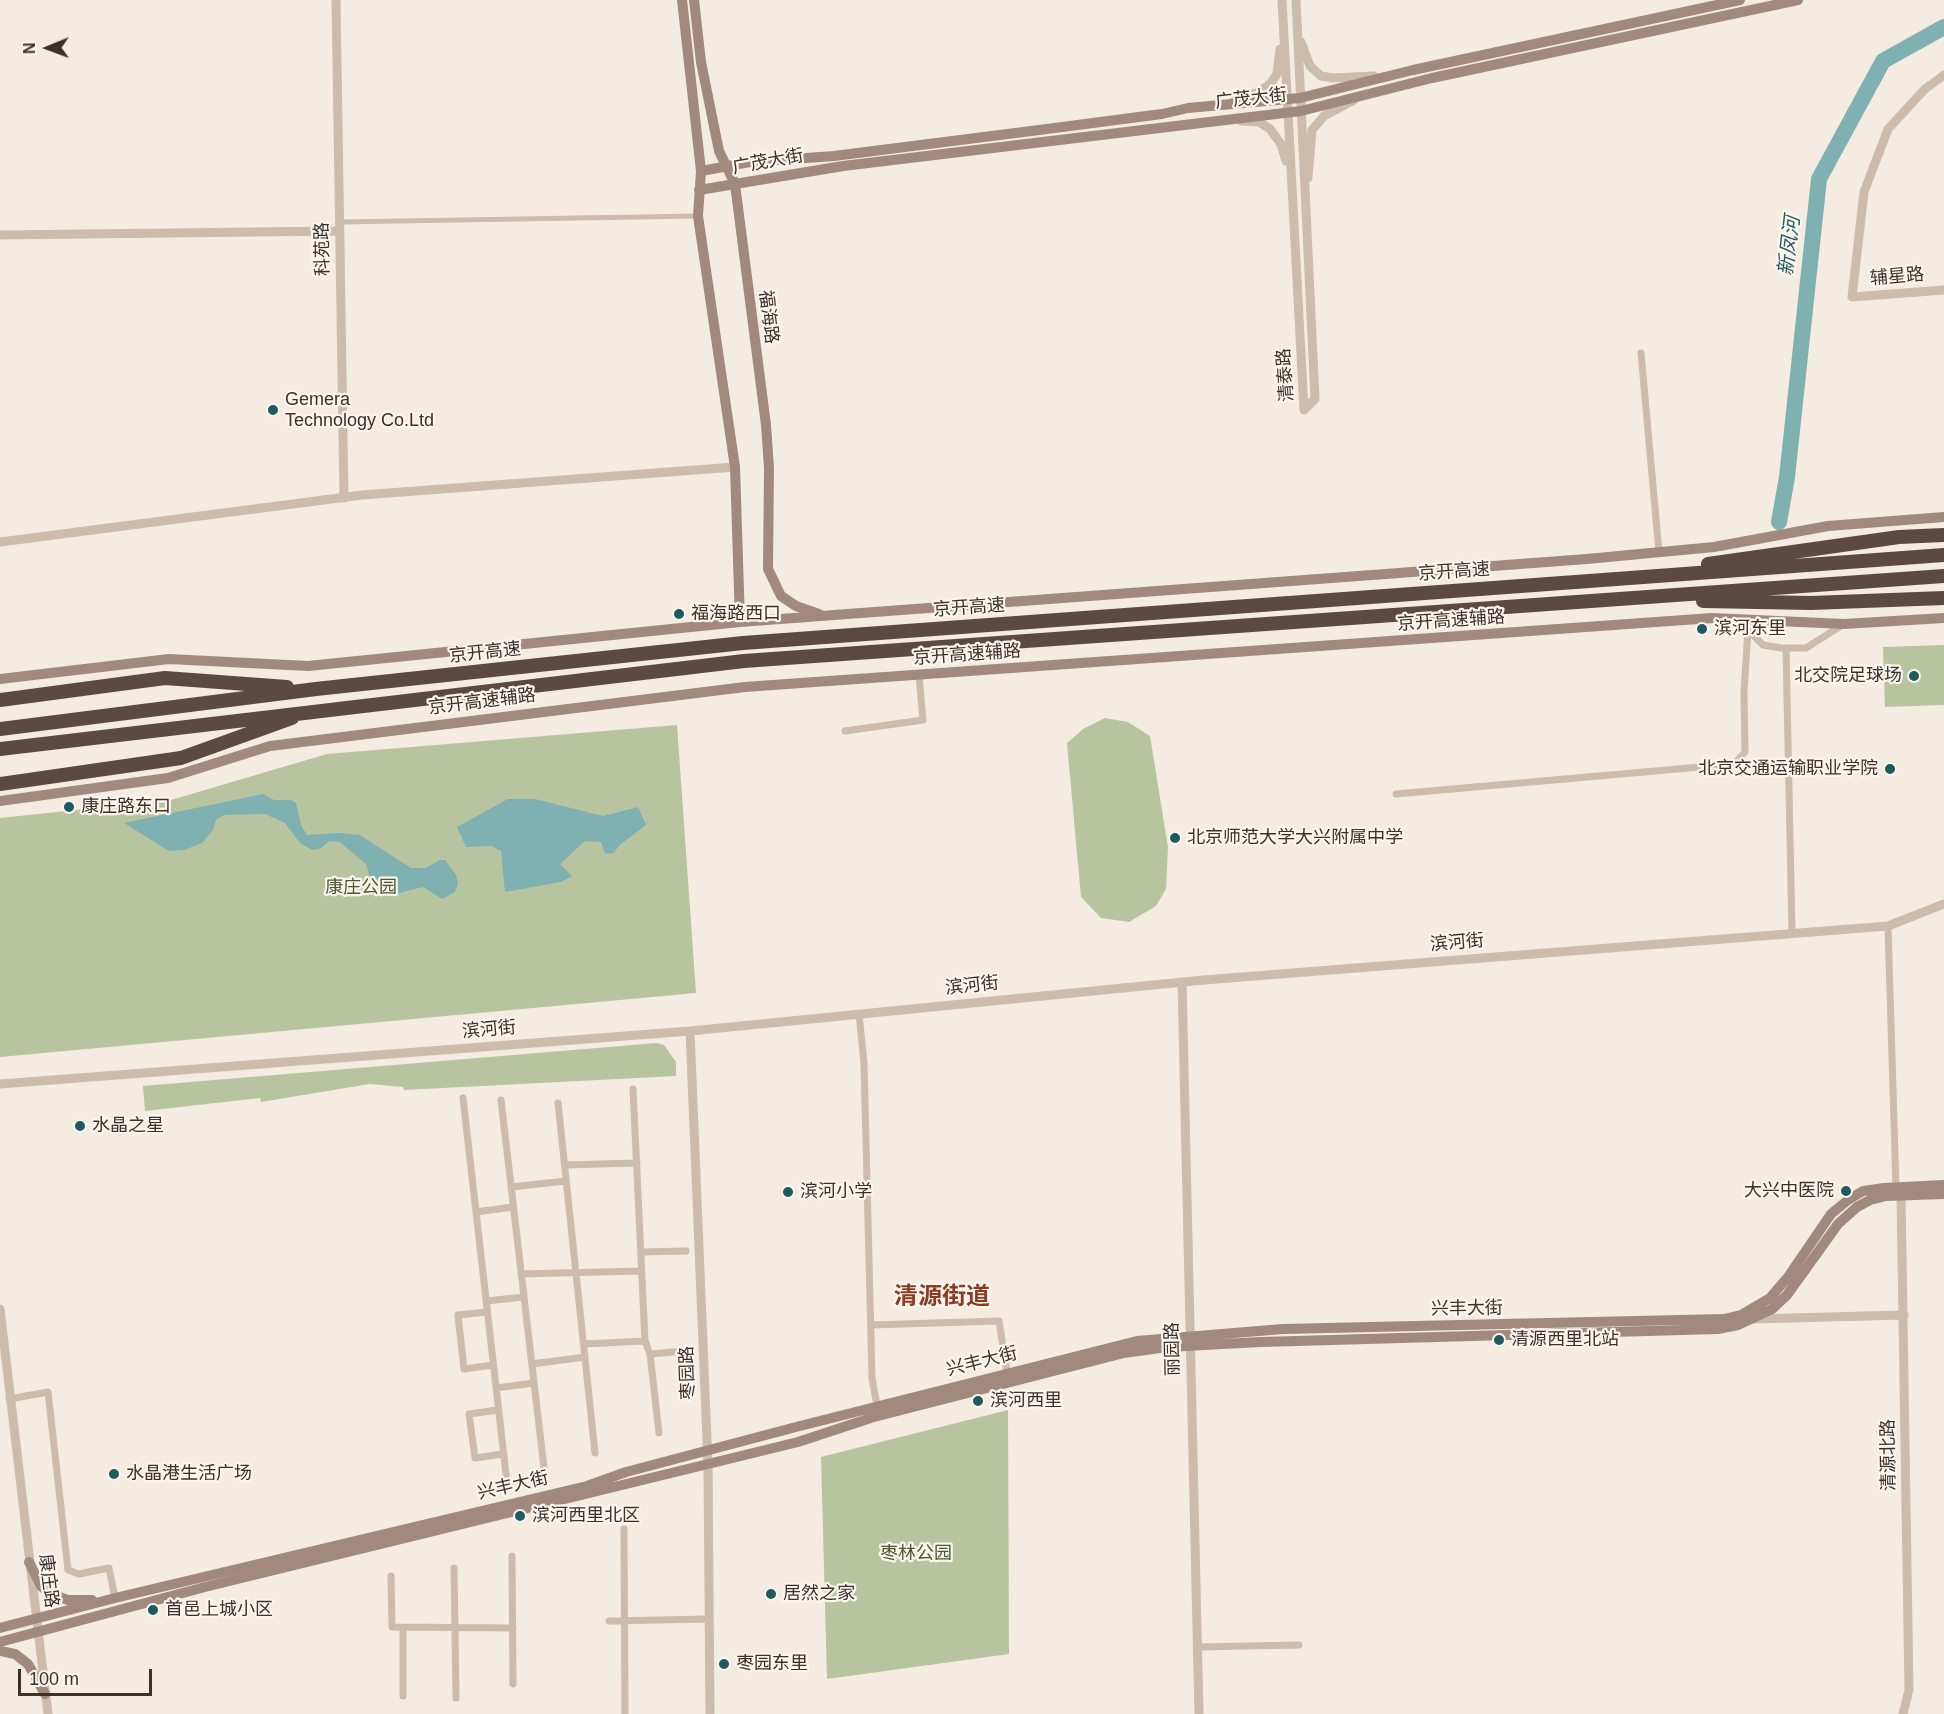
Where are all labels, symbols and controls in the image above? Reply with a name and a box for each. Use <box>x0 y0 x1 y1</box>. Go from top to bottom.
north arrow <box>18 18 78 78</box>
text: N <box>21 42 38 54</box>
street label: 广茂大街 <box>1214 84 1288 114</box>
street label: 广茂大街 <box>731 145 805 179</box>
water label: 新凤河 <box>1774 215 1806 277</box>
street label: 科苑路 <box>312 222 334 276</box>
street label: 辅星路 <box>1869 264 1925 290</box>
street label: 福海路 <box>754 289 782 345</box>
street label: 清泰路 <box>1273 347 1299 403</box>
place label: Gemera Technology Co.Ltd <box>285 389 434 432</box>
marker: Gemera Technology Co.Ltd <box>266 403 280 417</box>
street label: 京开高速 <box>1417 559 1491 585</box>
street label: 京开高速 <box>932 595 1006 621</box>
place label: 福海路西口 <box>691 603 781 625</box>
street label: 京开高速辅路 <box>1396 606 1506 636</box>
marker: 福海路西口 <box>672 607 686 621</box>
place label: 滨河东里 <box>1714 618 1786 640</box>
marker: 滨河东里 <box>1695 622 1709 636</box>
street label: 京开高速 <box>448 638 522 668</box>
street label: 京开高速辅路 <box>912 640 1022 670</box>
place label: 北交院足球场 <box>1794 665 1902 687</box>
marker: 北交院足球场 <box>1907 669 1921 683</box>
street label: 京开高速辅路 <box>427 685 537 719</box>
place label: 北京交通运输职业学院 <box>1698 758 1878 780</box>
marker: 北京交通运输职业学院 <box>1883 762 1897 776</box>
place label: 康庄路东口 <box>81 796 171 818</box>
marker: 康庄路东口 <box>62 800 76 814</box>
place label: 北京师范大学大兴附属中学 <box>1187 827 1403 849</box>
marker: 北京师范大学大兴附属中学 <box>1168 831 1182 845</box>
park label: 康庄公园 <box>325 877 397 899</box>
street label: 滨河街 <box>1429 930 1485 956</box>
street label: 滨河街 <box>944 972 1000 1000</box>
street label: 滨河街 <box>461 1017 517 1043</box>
place label: 水晶之星 <box>92 1115 164 1137</box>
marker: 水晶之星 <box>73 1119 87 1133</box>
place label: 大兴中医院 <box>1744 1180 1834 1202</box>
place label: 滨河小学 <box>800 1181 872 1203</box>
marker: 大兴中医院 <box>1839 1184 1853 1198</box>
marker: 滨河小学 <box>781 1185 795 1199</box>
district label: 清源街道 <box>894 1283 990 1311</box>
street label: 兴丰大街 <box>1431 1298 1503 1320</box>
street label: 丽园路 <box>1162 1322 1184 1376</box>
place label: 清源西里北站 <box>1511 1329 1619 1351</box>
marker: 清源西里北站 <box>1492 1333 1506 1347</box>
street label: 兴丰大街 <box>944 1343 1020 1381</box>
street label: 枣园路 <box>676 1346 700 1400</box>
place label: 滨河西里 <box>990 1390 1062 1412</box>
marker: 滨河西里 <box>971 1394 985 1408</box>
street label: 清源北路 <box>1878 1419 1900 1491</box>
place label: 水晶港生活广场 <box>126 1463 252 1485</box>
marker: 水晶港生活广场 <box>107 1467 121 1481</box>
street label: 兴丰大街 <box>475 1467 551 1505</box>
place label: 滨河西里北区 <box>532 1505 640 1527</box>
marker: 滨河西里北区 <box>513 1509 527 1523</box>
park label: 枣林公园 <box>880 1543 952 1565</box>
street label: 康庄路 <box>34 1553 62 1609</box>
place label: 居然之家 <box>783 1583 855 1605</box>
marker: 居然之家 <box>764 1587 778 1601</box>
place label: 首邑上城小区 <box>165 1599 273 1621</box>
marker: 首邑上城小区 <box>146 1603 160 1617</box>
place label: 枣园东里 <box>736 1653 808 1675</box>
scale bar <box>21 1657 154 1695</box>
marker: 枣园东里 <box>717 1657 731 1671</box>
text: 100 m <box>29 1669 79 1689</box>

